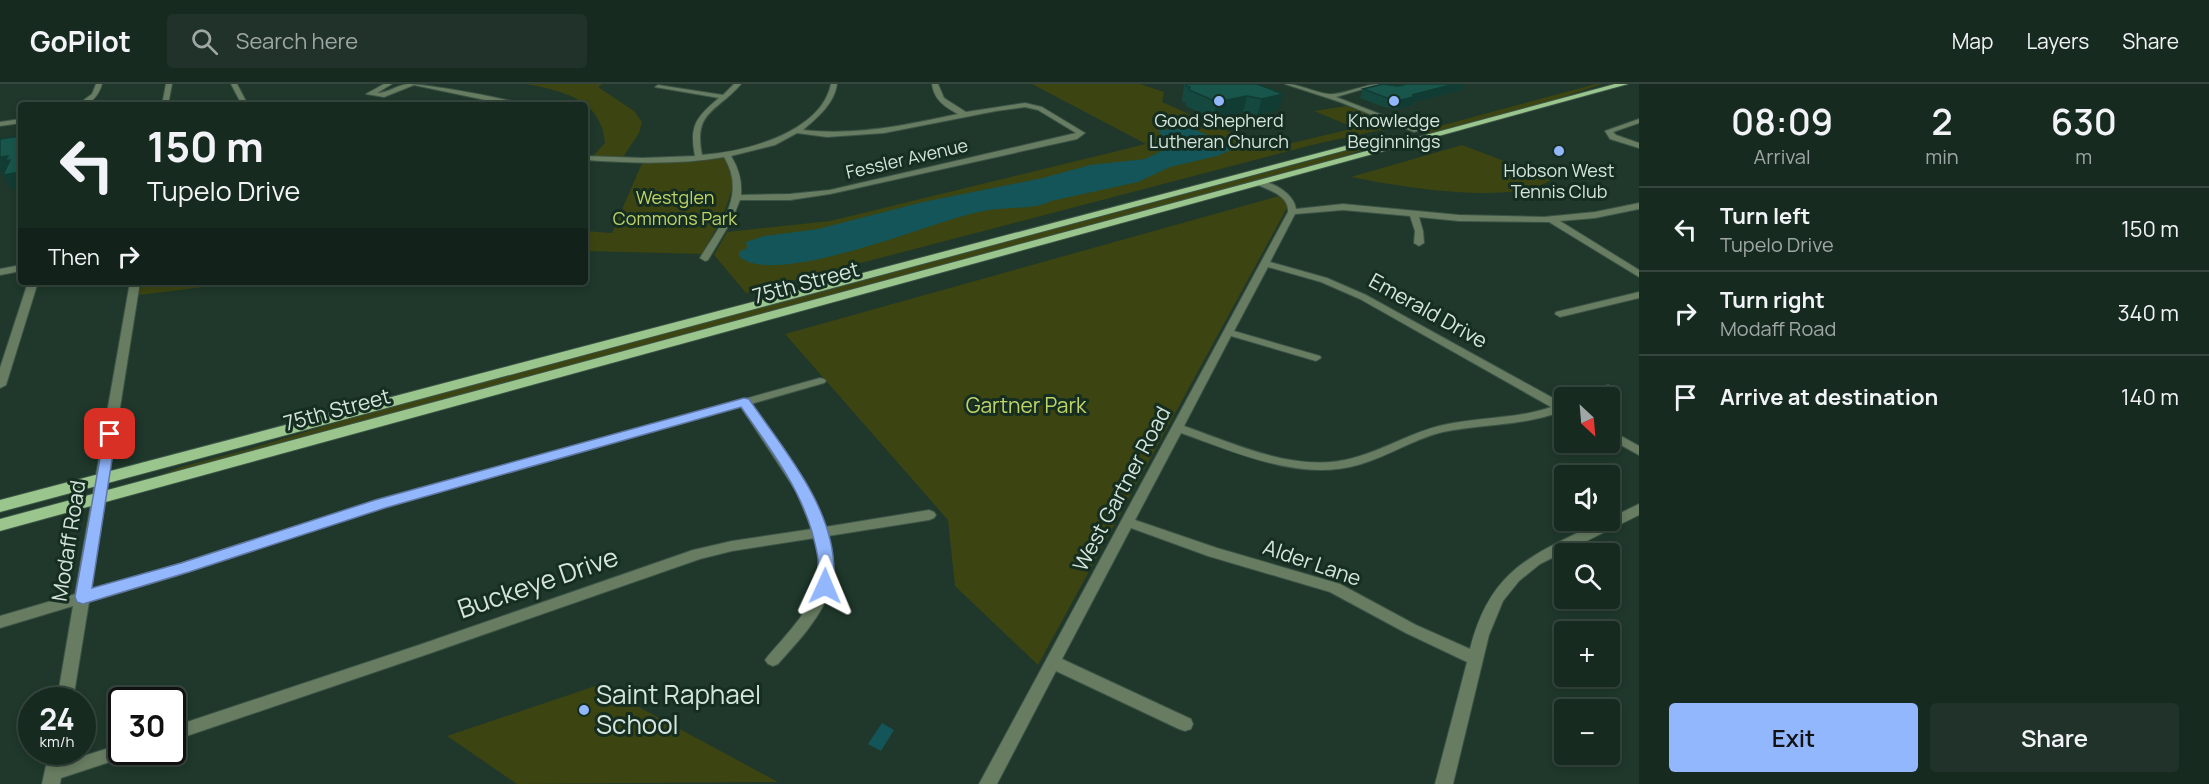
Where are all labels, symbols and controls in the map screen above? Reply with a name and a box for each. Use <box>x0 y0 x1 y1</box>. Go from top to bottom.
search box <box>167 14 587 68</box>
text: GoPilot <box>30 22 131 60</box>
icon: search <box>188 25 221 58</box>
text: Search here <box>236 26 358 56</box>
text: Map <box>1952 27 1993 55</box>
text: Layers <box>2026 27 2089 55</box>
text: Share <box>2122 27 2179 55</box>
marker: Good Shepherd Lutheran Church <box>1212 94 1226 108</box>
marker: Knowledge Beginnings <box>1387 94 1401 108</box>
text: 08:09 <box>1731 97 1833 146</box>
text: 2 <box>1931 97 1953 146</box>
text: 630 <box>2051 97 2117 146</box>
place label: Good Shepherd Lutheran Church <box>1149 108 1289 153</box>
place label: Knowledge Beginnings <box>1348 108 1440 153</box>
text: 150 m <box>147 117 264 175</box>
icon: left <box>48 126 126 204</box>
street label: Fessler Avenue <box>843 132 970 184</box>
text: Arrival <box>1754 143 1811 170</box>
text: min <box>1925 143 1959 170</box>
text: m <box>2075 143 2092 170</box>
marker: Hobson West Tennis Club <box>1552 144 1566 158</box>
place label: Hobson West Tennis Club <box>1504 158 1614 203</box>
text: Tupelo Drive <box>147 172 300 209</box>
park label: Westglen Commons Park <box>613 185 738 230</box>
text: Turn left <box>1720 201 1810 231</box>
icon: left <box>1669 213 1702 246</box>
text: 150 m <box>2121 214 2179 244</box>
text: Tupelo Drive <box>1720 231 1834 258</box>
icon: right <box>112 240 145 273</box>
text: Then <box>48 242 100 272</box>
street label: 75th Street <box>749 254 862 310</box>
street label: Emerald Drive <box>1364 266 1493 354</box>
text: Turn right <box>1720 285 1825 315</box>
icon: right <box>1669 297 1702 330</box>
text: 340 m <box>2117 298 2179 328</box>
text: Modaff Road <box>1720 315 1836 342</box>
street label: 75th Street <box>280 381 393 437</box>
icon: arrive <box>1669 381 1702 414</box>
text: Arrive at destination <box>1720 382 1938 412</box>
text: 140 m <box>2121 382 2179 412</box>
north arrow <box>1554 387 1620 453</box>
map controls <box>1554 387 1620 765</box>
park label: Gartner Park <box>966 391 1087 419</box>
street label: West Gartner Road <box>1066 401 1176 576</box>
pin <box>84 408 135 459</box>
icon: arrive <box>93 417 126 450</box>
button: sound <box>1554 465 1620 531</box>
street label: Modaff Road <box>45 478 91 603</box>
street label: Alder Lane <box>1260 532 1365 592</box>
street label: Buckeye Drive <box>453 538 623 626</box>
button: search <box>1554 543 1620 609</box>
position arrow <box>793 554 857 618</box>
button: + <box>1554 621 1620 687</box>
place label: Saint Raphael School <box>596 676 761 742</box>
speed limit sign: 30 <box>108 687 186 765</box>
text: 24 <box>39 698 75 739</box>
button: − <box>1554 699 1620 765</box>
marker: Saint Raphael School <box>577 703 591 717</box>
button: Exit <box>1669 703 1918 772</box>
button: Share <box>1930 703 2179 772</box>
text: km/h <box>40 731 74 752</box>

